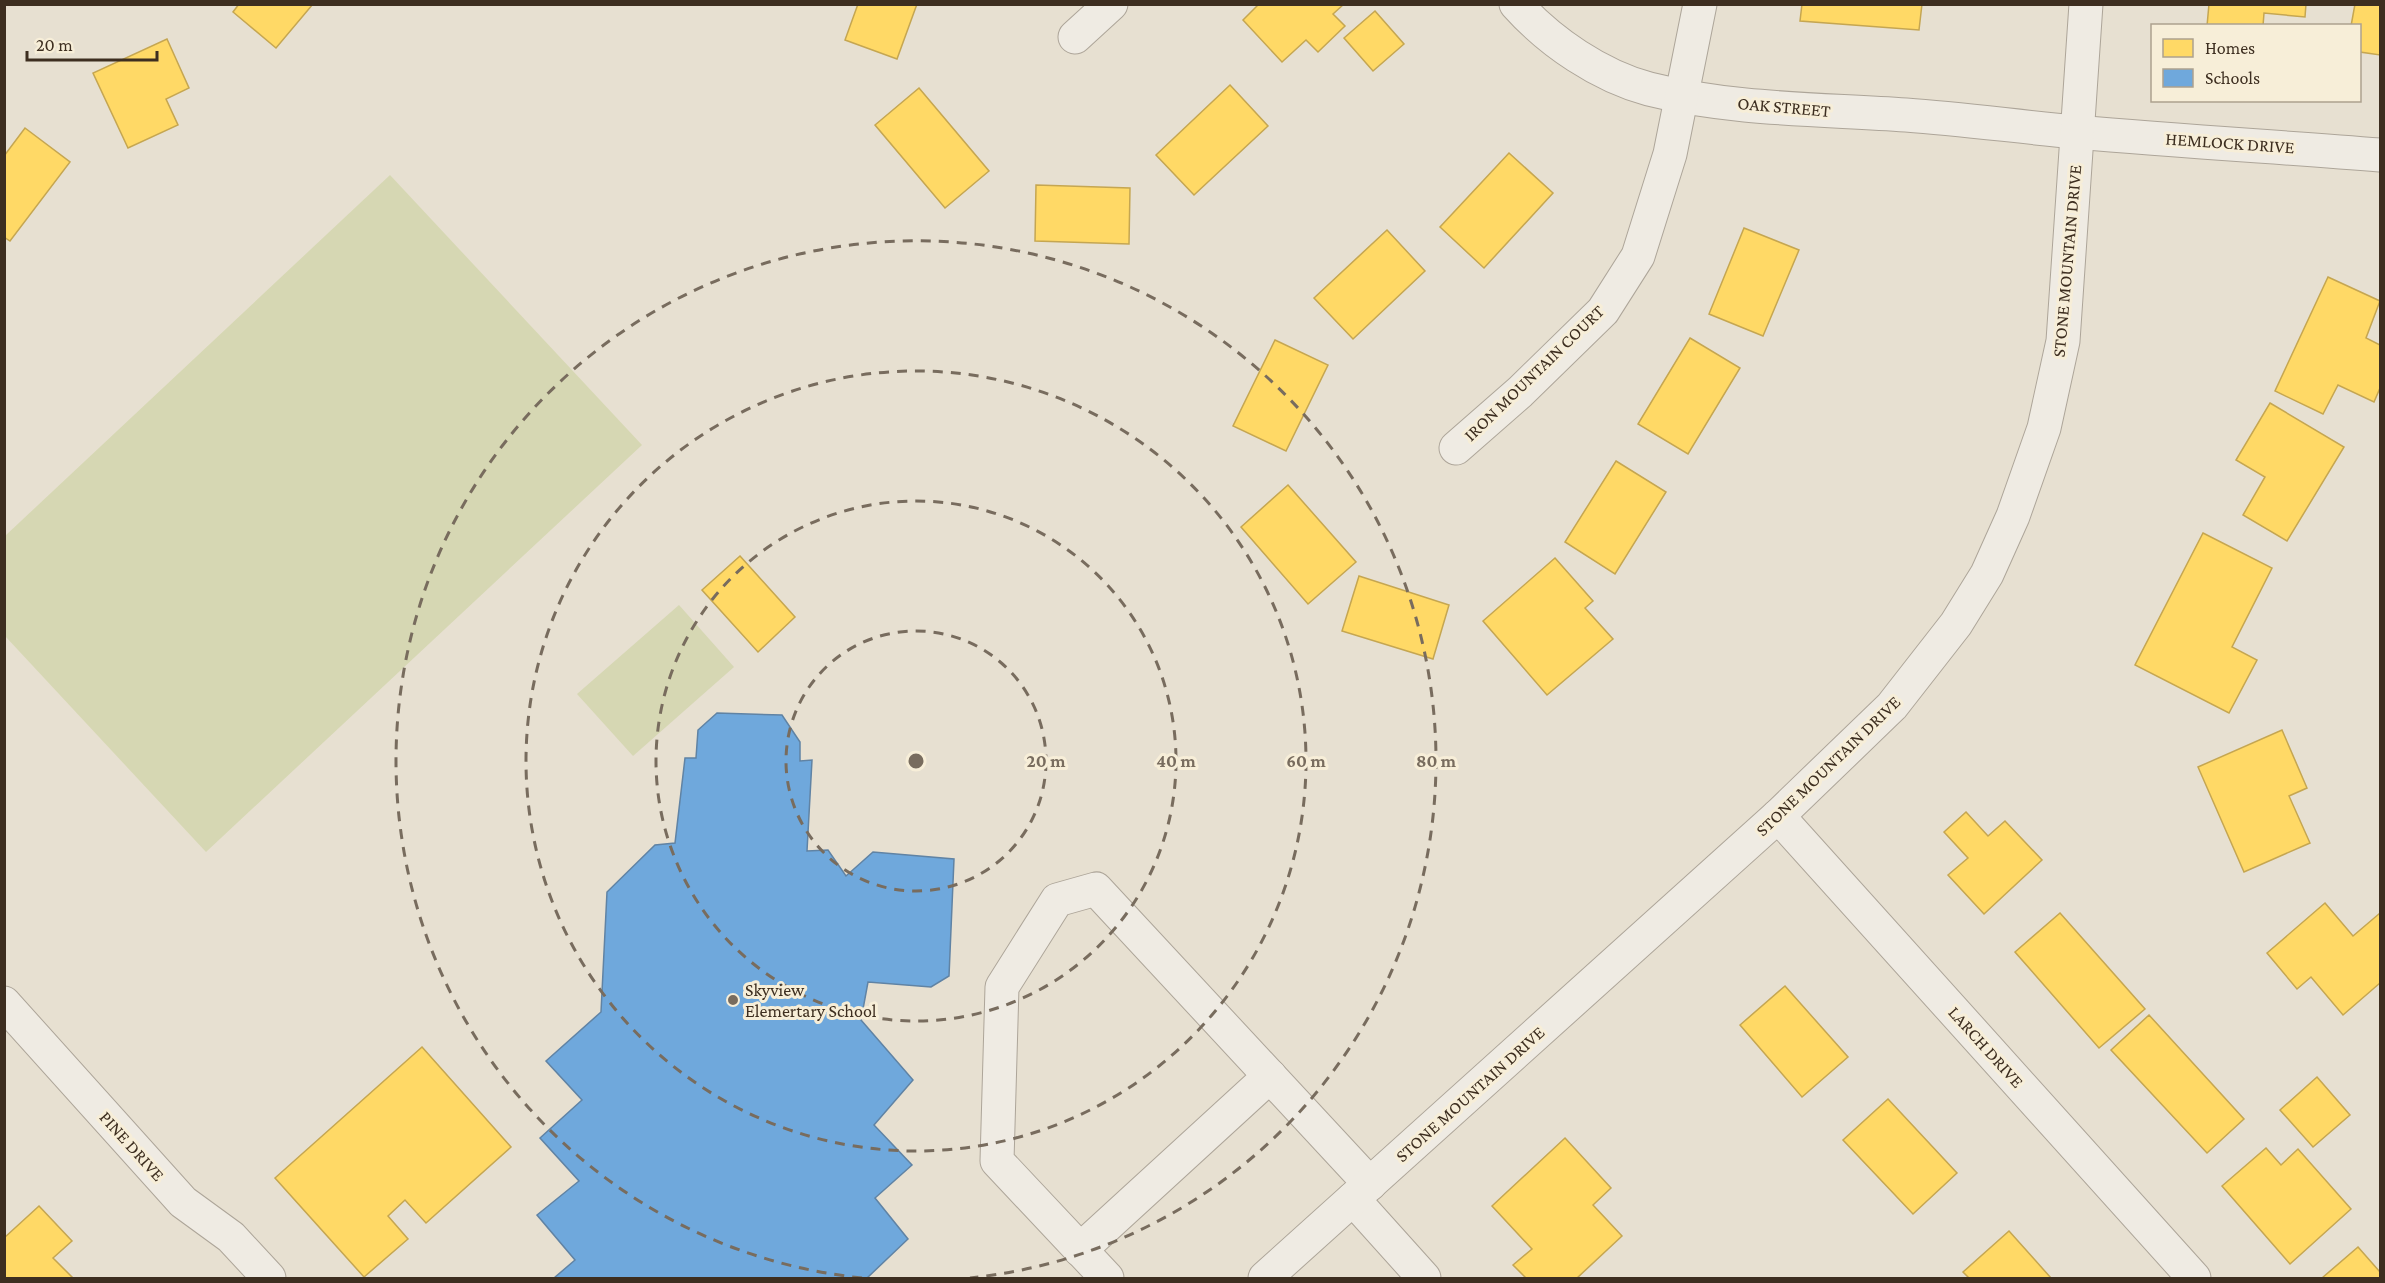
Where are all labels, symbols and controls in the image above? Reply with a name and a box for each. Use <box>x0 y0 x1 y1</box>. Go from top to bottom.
scale bar <box>27 24 158 62</box>
legend <box>2151 24 2361 102</box>
text: 20 m <box>36 35 73 55</box>
text: Homes <box>2205 38 2255 58</box>
text: Schools <box>2205 68 2260 88</box>
street label: OAK STREET <box>1737 93 1832 121</box>
street label: HEMLOCK DRIVE <box>2165 129 2295 157</box>
street label: STONE MOUNTAIN DRIVE <box>2049 164 2085 358</box>
street label: IRON MOUNTAIN COURT <box>1460 301 1608 445</box>
street label: STONE MOUNTAIN DRIVE <box>1752 692 1905 840</box>
centre of rings <box>906 751 926 771</box>
text: 20 m <box>1027 751 1066 771</box>
text: 40 m <box>1156 751 1196 771</box>
text: 60 m <box>1286 751 1326 771</box>
text: 80 m <box>1416 751 1457 771</box>
place label: Skyview Elemertary School <box>745 980 877 1021</box>
marker: Skyview Elemertary School <box>726 993 740 1007</box>
street label: LARCH DRIVE <box>1944 1002 2028 1092</box>
street label: STONE MOUNTAIN DRIVE <box>1392 1022 1549 1166</box>
street label: PINE DRIVE <box>95 1107 169 1185</box>

